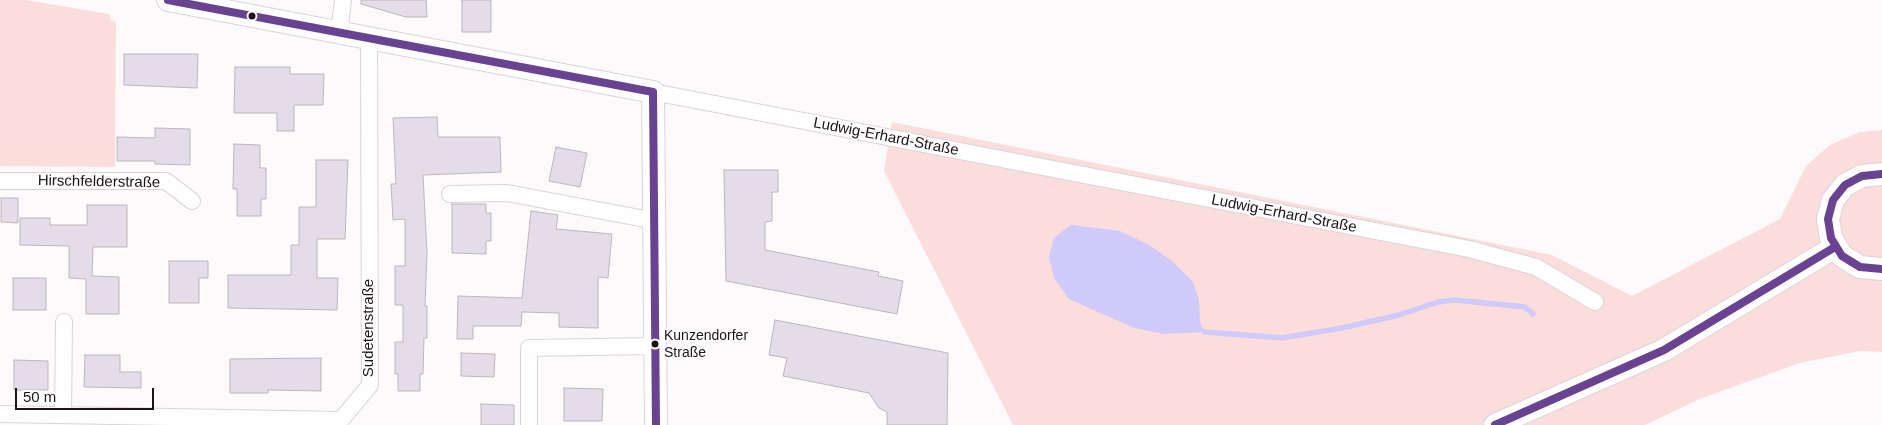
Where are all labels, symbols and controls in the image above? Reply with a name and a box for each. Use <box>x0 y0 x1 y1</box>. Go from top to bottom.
unlabelled marker <box>247 11 257 21</box>
street label: Ludwig-Erhard-Straße <box>812 114 960 160</box>
street label: Hirschfelderstraße <box>38 172 160 192</box>
street label: Ludwig-Erhard-Straße <box>1210 191 1358 237</box>
street label: Sudetenstraße <box>360 279 378 377</box>
place label: Kunzendorfer Straße <box>664 328 748 361</box>
marker: Kunzendorfer Straße <box>650 339 660 349</box>
scale bar <box>18 378 156 410</box>
text: 50 m <box>23 388 56 405</box>

